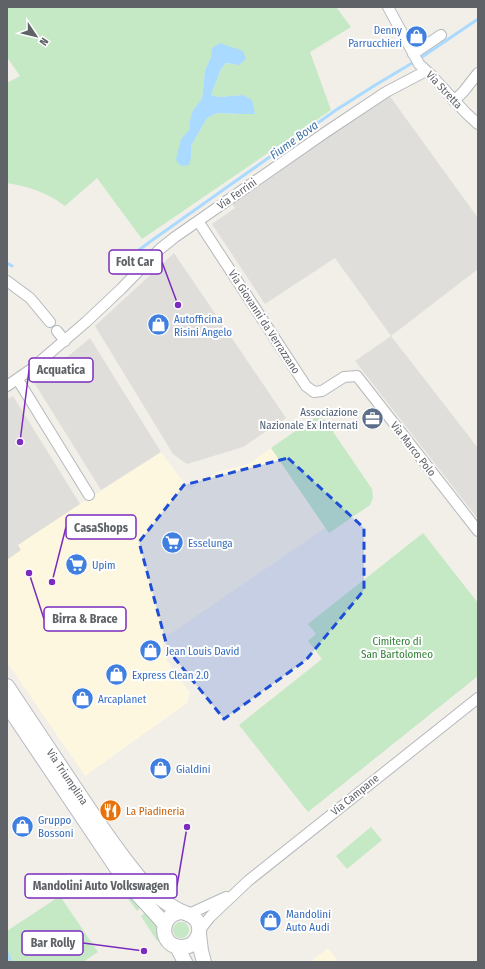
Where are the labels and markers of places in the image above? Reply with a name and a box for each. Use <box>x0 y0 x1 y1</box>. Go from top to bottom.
shop icon: Denny Parrucchieri <box>404 23 430 49</box>
place label: Denny Parrucchieri <box>348 24 402 50</box>
callout: Folt Car <box>109 250 162 274</box>
shop icon: Autofficina Risini Angelo <box>145 312 171 338</box>
place label: Autofficina Risini Angelo <box>174 313 232 339</box>
callout: Acquatica <box>29 358 93 382</box>
office icon: Associazione Nazionale Ex Internati <box>360 405 386 431</box>
place label: Associazione Nazionale Ex Internati <box>260 406 358 432</box>
callout: CasaShops <box>66 515 136 539</box>
supermarket icon: Esselunga <box>159 530 185 556</box>
place label: Esselunga <box>188 537 233 550</box>
supermarket icon: Upim <box>63 552 89 578</box>
place label: Upim <box>92 559 116 572</box>
callout: Birra & Brace <box>44 607 126 631</box>
shop icon: Jean Louis David <box>137 638 163 664</box>
place label: Jean Louis David <box>166 645 239 658</box>
shop icon: Express Clean 2.0 <box>103 662 129 688</box>
place label: Express Clean 2.0 <box>132 669 209 682</box>
shop icon: Arcaplanet <box>69 686 95 712</box>
place label: Arcaplanet <box>98 693 147 706</box>
shop icon: Gialdini <box>147 756 173 782</box>
place label: Gialdini <box>176 763 211 776</box>
restaurant icon: La Piadineria <box>98 798 124 824</box>
place label: La Piadineria <box>126 805 185 818</box>
shop icon: Gruppo Bossoni <box>10 813 36 839</box>
place label: Gruppo Bossoni <box>38 814 74 840</box>
callout: Mandolini Auto Volkswagen <box>25 874 177 898</box>
shop icon: Mandolini Auto Audi <box>257 907 283 933</box>
place label: Mandolini Auto Audi <box>286 908 331 934</box>
callout: Bar Rolly <box>22 931 83 955</box>

